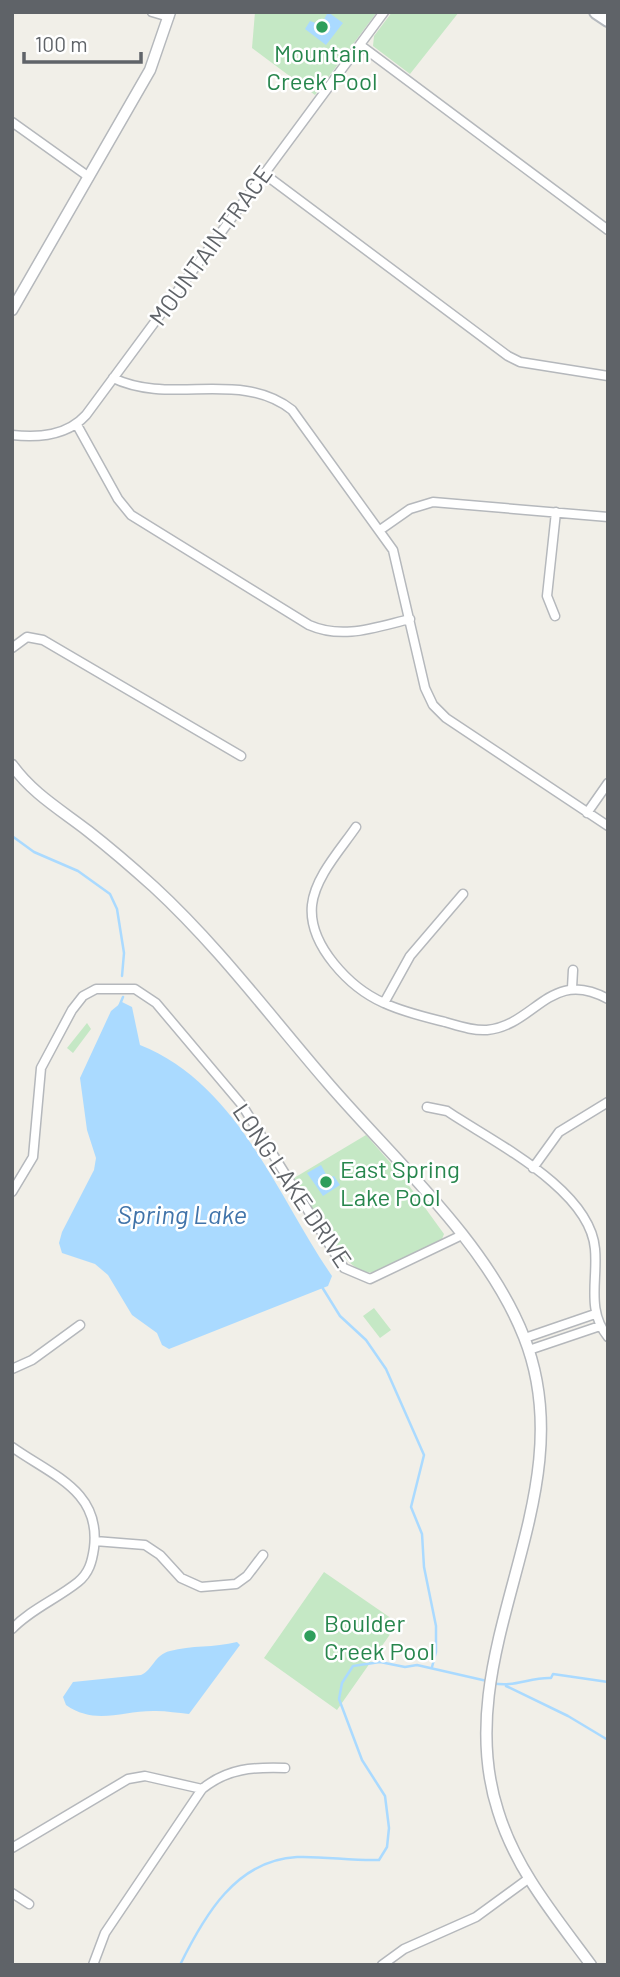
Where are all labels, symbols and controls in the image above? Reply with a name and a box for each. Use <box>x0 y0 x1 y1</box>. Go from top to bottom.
marker: Mountain Creek Pool <box>314 19 330 35</box>
scale bar <box>24 21 142 65</box>
text: 100 m <box>35 31 88 56</box>
place label: Mountain Creek Pool <box>266 38 378 95</box>
street label: MOUNTAIN TRACE <box>142 159 278 331</box>
street label: LONG LAKE DRIVE <box>227 1098 359 1272</box>
place label: East Spring Lake Pool <box>340 1154 460 1211</box>
marker: East Spring Lake Pool <box>318 1174 334 1190</box>
water label: Spring Lake <box>117 1198 247 1229</box>
place label: Boulder Creek Pool <box>324 1608 435 1665</box>
marker: Boulder Creek Pool <box>302 1628 318 1644</box>

